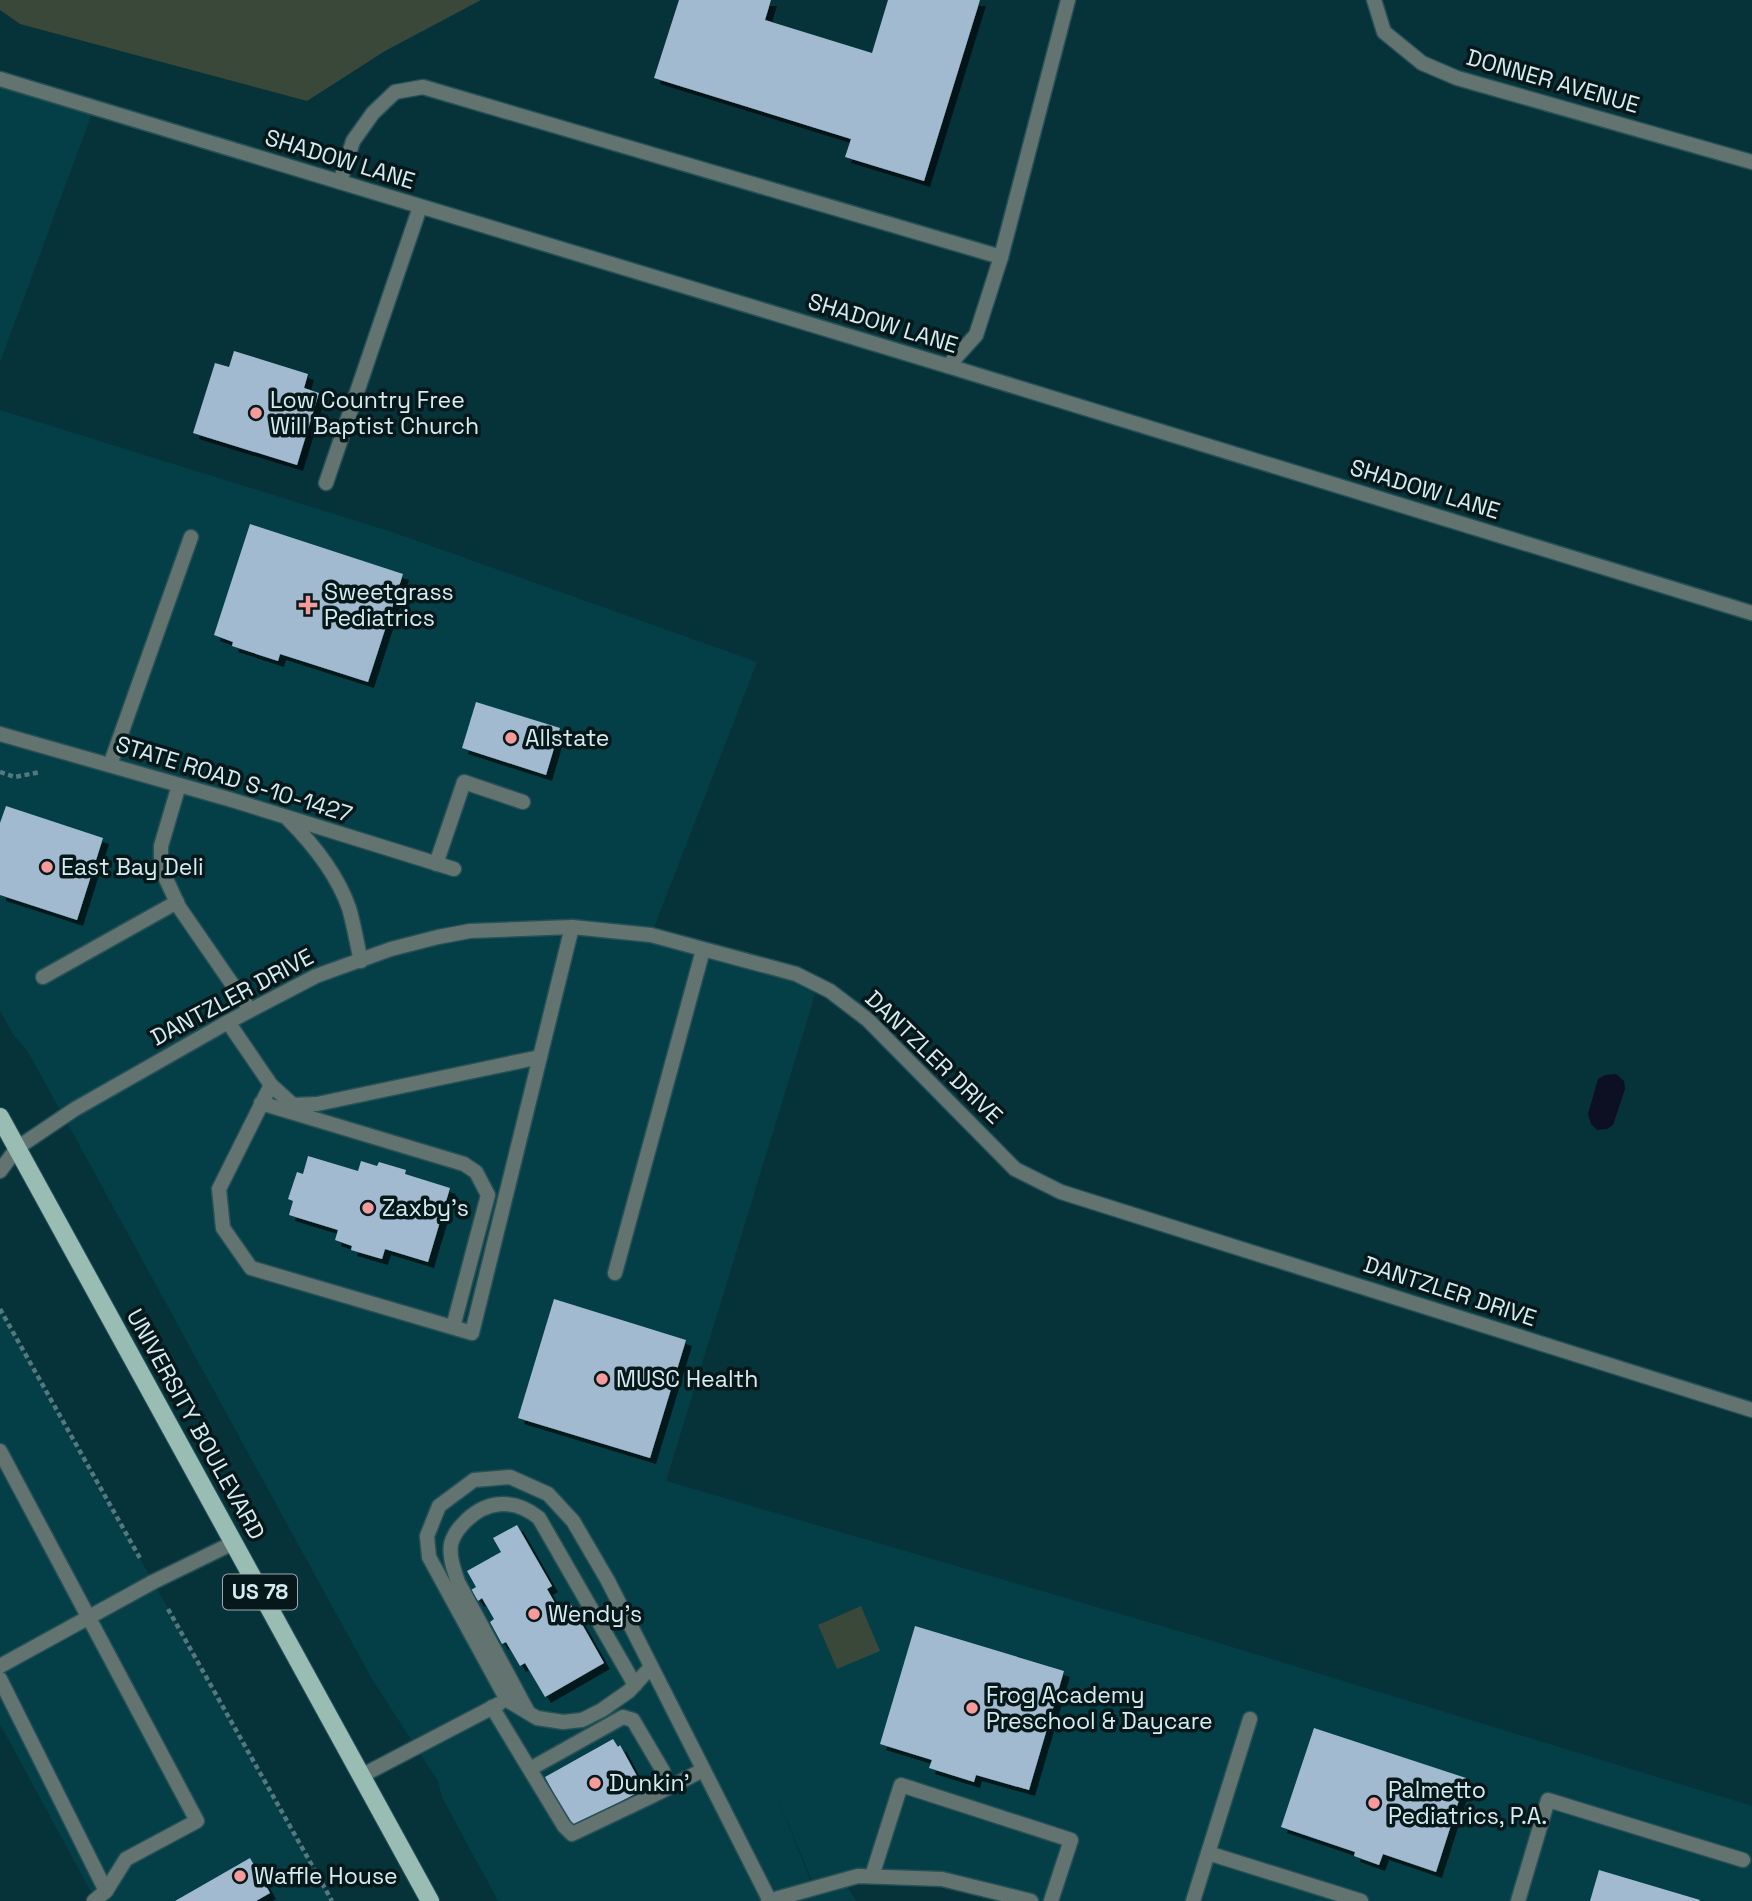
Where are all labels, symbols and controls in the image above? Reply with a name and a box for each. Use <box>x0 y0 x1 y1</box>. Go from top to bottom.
street label: DONNER AVENUE <box>1463 42 1643 120</box>
street label: SHADOW LANE <box>261 122 419 196</box>
street label: SHADOW LANE <box>804 286 962 360</box>
place label: Low Country Free Will Baptist Church <box>270 385 479 441</box>
marker: Low Country Free Will Baptist Church <box>248 405 264 421</box>
street label: SHADOW LANE <box>1346 452 1504 526</box>
place label: Sweetgrass Pediatrics <box>324 577 454 633</box>
marker: Sweetgrass Pediatrics <box>298 595 318 615</box>
place label: Allstate <box>525 723 609 753</box>
street label: STATE ROAD S-10-1427 <box>112 729 356 829</box>
marker: Allstate <box>503 730 519 746</box>
place label: East Bay Deli <box>61 852 204 882</box>
marker: East Bay Deli <box>39 859 55 875</box>
street label: DANTZLER DRIVE <box>145 941 319 1053</box>
street label: DANTZLER DRIVE <box>859 984 1009 1130</box>
place label: Zaxby's <box>382 1193 469 1223</box>
marker: Zaxby's <box>360 1200 376 1216</box>
street label: DANTZLER DRIVE <box>1360 1249 1540 1333</box>
street label: UNIVERSITY BOULEVARD <box>120 1303 272 1545</box>
place label: MUSC Health <box>616 1364 758 1394</box>
marker: MUSC Health <box>594 1371 610 1387</box>
road number: US 78 <box>223 1574 297 1610</box>
place label: Wendy's <box>548 1599 642 1629</box>
marker: Wendy's <box>526 1606 542 1622</box>
place label: Frog Academy Preschool & Daycare <box>986 1680 1213 1736</box>
marker: Frog Academy Preschool & Daycare <box>964 1700 980 1716</box>
place label: Dunkin' <box>609 1768 690 1798</box>
marker: Dunkin' <box>587 1775 603 1791</box>
place label: Palmetto Pediatrics, P.A. <box>1388 1775 1547 1831</box>
marker: Palmetto Pediatrics, P.A. <box>1366 1795 1382 1811</box>
place label: Waffle House <box>254 1861 398 1891</box>
marker: Waffle House <box>232 1868 248 1884</box>

